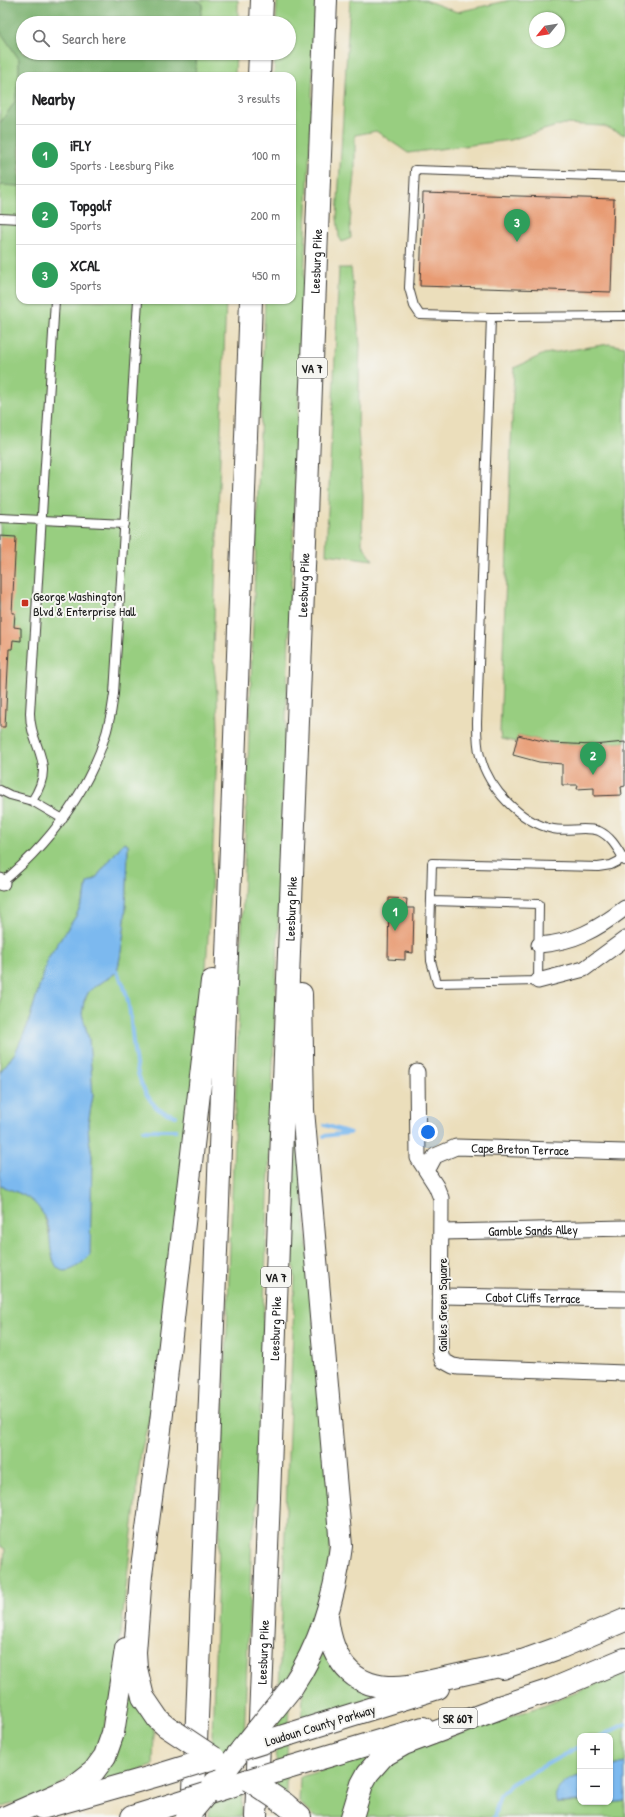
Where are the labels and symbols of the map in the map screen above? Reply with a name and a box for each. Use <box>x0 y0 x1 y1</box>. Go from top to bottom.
north arrow <box>529 12 565 48</box>
pin: 3 <box>504 209 530 242</box>
street label: Leesburg Pike <box>306 229 326 294</box>
road number: VA 7 <box>297 358 327 378</box>
street label: Leesburg Pike <box>293 552 314 617</box>
place label: George Washington Blvd & Enterprise Hall <box>33 587 136 620</box>
marker: George Washington Blvd & Enterprise Hall <box>20 598 30 608</box>
pin: 2 <box>580 742 606 775</box>
street label: Leesburg Pike <box>280 876 301 941</box>
pin: 1 <box>382 898 408 931</box>
your location <box>418 1122 438 1142</box>
street label: Cape Breton Terrace <box>471 1138 569 1159</box>
street label: Gamble Sands Alley <box>488 1220 579 1240</box>
street label: Gailes Green Square <box>433 1258 451 1352</box>
road number: VA 7 <box>261 1267 291 1287</box>
street label: Cabot Cliffs Terrace <box>485 1288 581 1307</box>
street label: Leesburg Pike <box>265 1296 285 1361</box>
street label: Leesburg Pike <box>252 1620 273 1685</box>
street label: Loudoun County Parkway <box>263 1700 378 1750</box>
road number: SR 607 <box>439 1708 477 1728</box>

